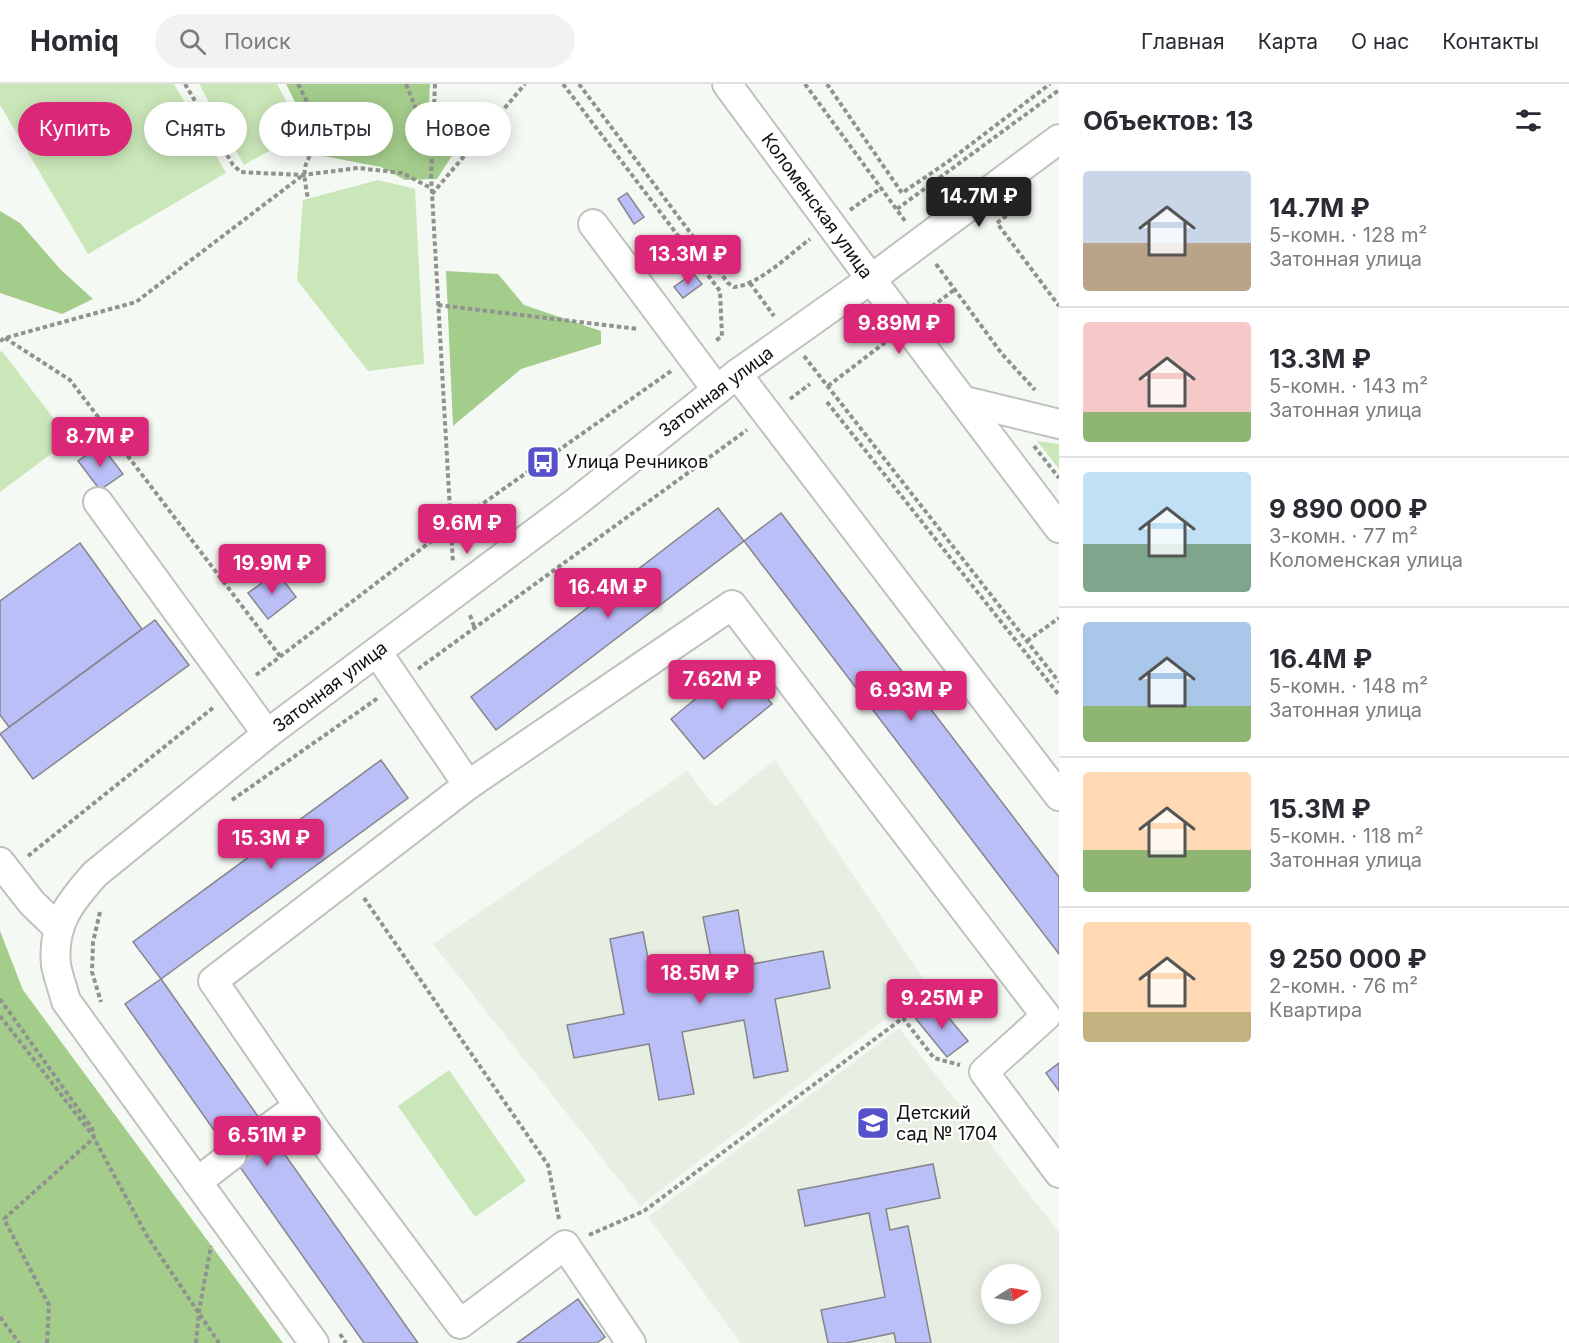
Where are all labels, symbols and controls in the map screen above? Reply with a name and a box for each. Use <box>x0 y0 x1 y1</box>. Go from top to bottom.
search box <box>155 14 575 68</box>
text: Homiq <box>30 24 119 58</box>
icon: search <box>176 25 209 58</box>
text: Поиск <box>224 28 291 54</box>
text: Главная <box>1141 29 1225 54</box>
text: Карта <box>1258 29 1318 54</box>
text: О нас <box>1351 29 1409 54</box>
text: Контакты <box>1442 29 1539 54</box>
chip: Купить <box>18 102 132 156</box>
chip: Снять <box>144 102 247 156</box>
chip: Фильтры <box>259 102 393 156</box>
chip: Новое <box>405 102 511 156</box>
icon: filters <box>1512 104 1545 137</box>
text: Объектов: 13 <box>1083 105 1254 136</box>
street label: Коломенская улица <box>758 129 877 283</box>
pin: 14.7M ₽ <box>924 177 1034 228</box>
text: 14.7M ₽ <box>940 184 1018 208</box>
text: 14.7M ₽ <box>1269 192 1370 223</box>
icon: home <box>1131 195 1203 267</box>
text: 5-комн. · 128 m² <box>1269 223 1427 247</box>
pin: 13.3M ₽ <box>633 235 743 286</box>
text: 13.3M ₽ <box>649 242 727 266</box>
text: Затонная улица <box>1269 247 1422 271</box>
pin: 9.89M ₽ <box>844 304 954 355</box>
text: 9.89M ₽ <box>858 311 940 335</box>
street label: Затонная улица <box>654 342 777 441</box>
text: 13.3M ₽ <box>1269 343 1371 374</box>
icon: home <box>1131 346 1203 418</box>
text: 5-комн. · 143 m² <box>1269 374 1428 398</box>
text: Затонная улица <box>1269 398 1422 422</box>
pin: 8.7M ₽ <box>51 417 149 468</box>
text: 8.7M ₽ <box>66 424 134 448</box>
bus stop icon: Улица Речников <box>525 444 561 480</box>
place label: Улица Речников <box>566 451 708 472</box>
text: 9 890 000 ₽ <box>1269 493 1428 524</box>
icon: home <box>1131 496 1203 568</box>
pin: 9.6M ₽ <box>418 504 516 555</box>
text: 9.6M ₽ <box>432 511 502 535</box>
text: 3-комн. · 77 m² <box>1269 524 1418 548</box>
pin: 19.9M ₽ <box>217 544 327 595</box>
text: Коломенская улица <box>1269 548 1463 572</box>
text: 19.9M ₽ <box>233 551 311 575</box>
pin: 16.4M ₽ <box>553 568 663 619</box>
text: 16.4M ₽ <box>568 575 648 599</box>
street label: Затонная улица <box>268 637 391 736</box>
text: 16.4M ₽ <box>1269 643 1372 674</box>
icon: home <box>1131 646 1203 718</box>
pin: 7.62M ₽ <box>667 660 777 711</box>
text: 7.62M ₽ <box>682 667 762 691</box>
pin: 6.93M ₽ <box>856 671 966 722</box>
text: 5-комн. · 148 m² <box>1269 674 1428 698</box>
text: 6.93M ₽ <box>870 678 952 702</box>
text: Затонная улица <box>1269 698 1422 722</box>
text: 15.3M ₽ <box>1269 793 1371 824</box>
icon: home <box>1131 796 1203 868</box>
pin: 15.3M ₽ <box>216 819 326 870</box>
text: 5-комн. · 118 m² <box>1269 824 1423 848</box>
text: 15.3M ₽ <box>232 826 310 850</box>
text: Затонная улица <box>1269 848 1422 872</box>
text: 9 250 000 ₽ <box>1269 943 1427 974</box>
icon: home <box>1131 946 1203 1018</box>
pin: 18.5M ₽ <box>645 954 755 1005</box>
text: 18.5M ₽ <box>661 961 739 985</box>
text: 2-комн. · 76 m² <box>1269 974 1418 998</box>
pin: 9.25M ₽ <box>887 979 997 1030</box>
text: 9.25M ₽ <box>901 986 983 1010</box>
text: Квартира <box>1269 998 1362 1022</box>
place label: Детский сад № 1704 <box>896 1102 998 1144</box>
school or university icon: Детский сад № 1704 <box>855 1105 891 1141</box>
pin: 6.51M ₽ <box>212 1116 322 1167</box>
text: 6.51M ₽ <box>228 1123 306 1147</box>
north arrow <box>981 1264 1041 1324</box>
map controls <box>981 1264 1041 1324</box>

